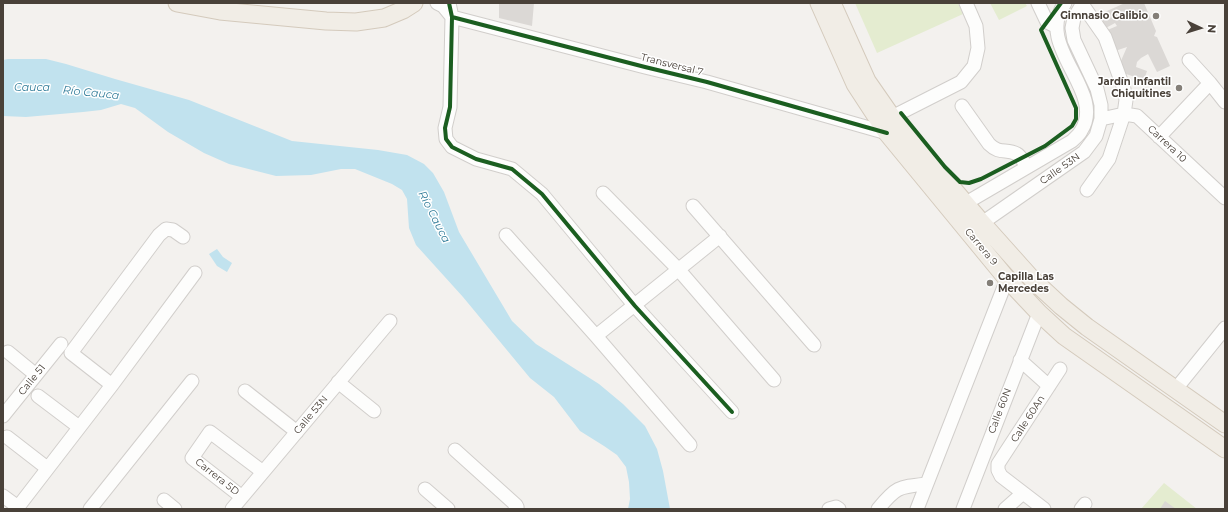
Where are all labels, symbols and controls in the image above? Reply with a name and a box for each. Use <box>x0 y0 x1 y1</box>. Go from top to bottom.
north arrow <box>1180 8 1220 48</box>
place label: Gimnasio Calibio <box>1060 10 1148 22</box>
marker: Gimnasio Calibio <box>1151 11 1161 21</box>
text: N <box>1205 24 1219 34</box>
street label: Transversal 7 <box>640 51 704 79</box>
place label: Jardín Infantil Chiquitines <box>1098 76 1171 100</box>
water label: Cauca <box>14 81 50 95</box>
water label: Río Cauca <box>62 83 120 103</box>
marker: Jardín Infantil Chiquitines <box>1174 83 1184 93</box>
street label: Carrera 10 <box>1145 123 1189 165</box>
street label: Calle 53N <box>1038 151 1082 187</box>
water label: Río Cauca <box>415 189 453 245</box>
street label: Carrera 9 <box>962 226 1000 268</box>
place label: Capilla Las Mercedes <box>998 271 1054 294</box>
marker: Capilla Las Mercedes <box>985 278 995 288</box>
street label: Calle 51 <box>16 362 48 398</box>
street label: Calle 60N <box>986 387 1014 435</box>
street label: Calle 53N <box>292 393 330 437</box>
street label: Calle 60An <box>1008 393 1048 445</box>
street label: Carrera 5D <box>192 456 242 498</box>

